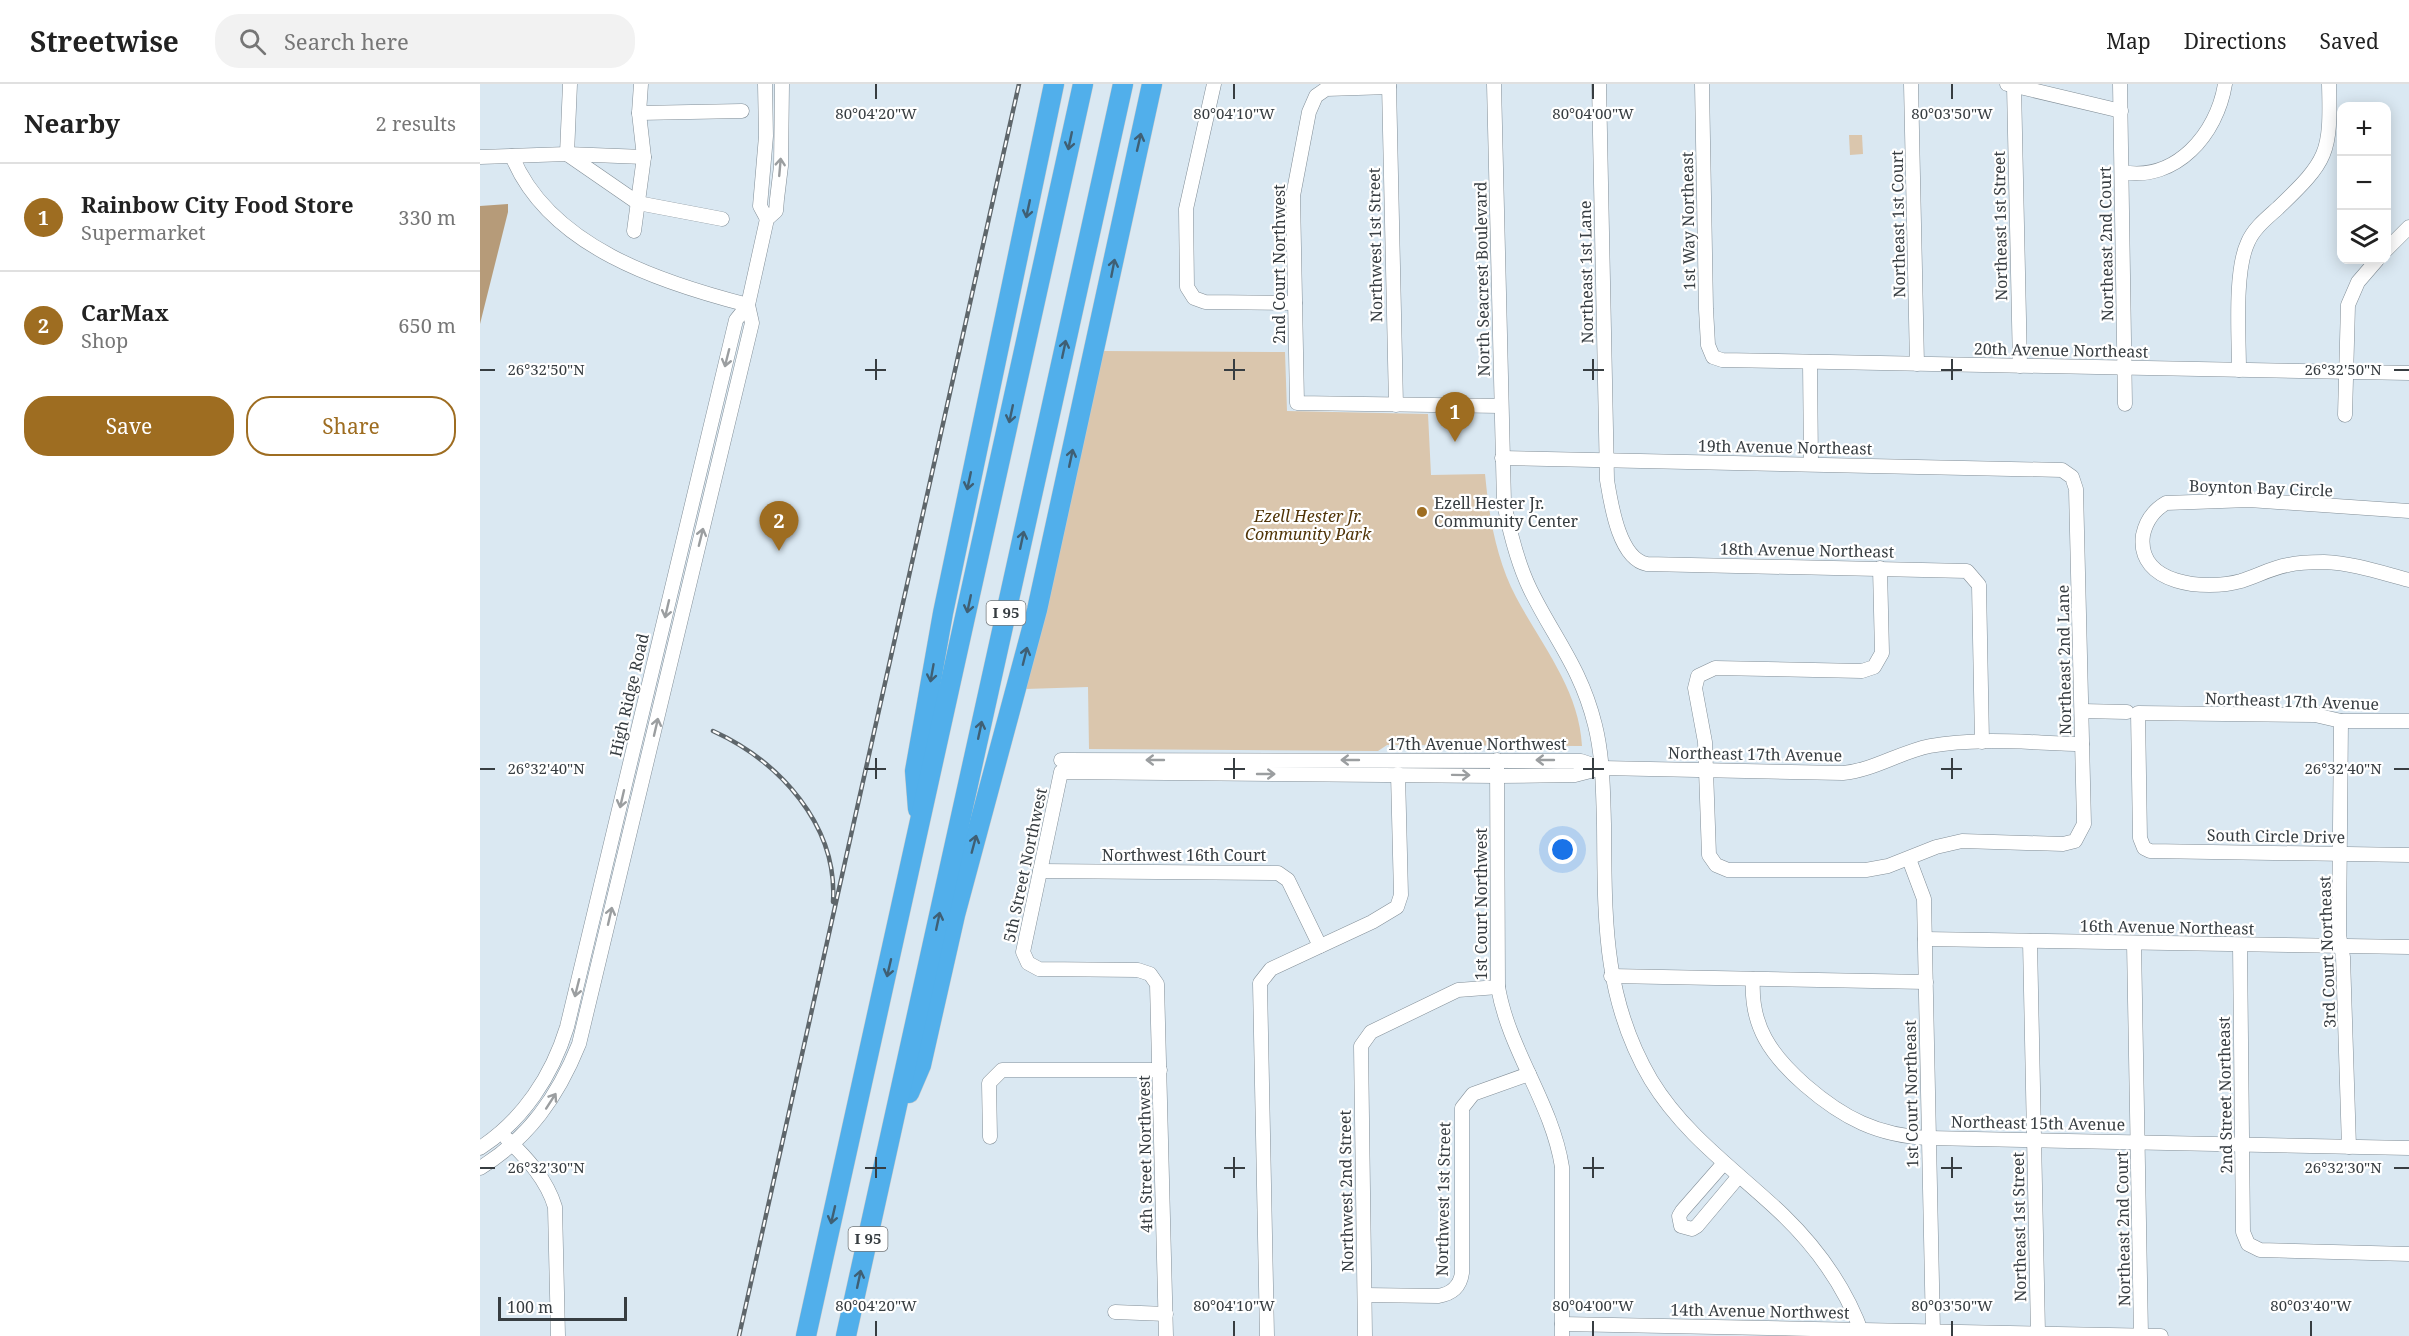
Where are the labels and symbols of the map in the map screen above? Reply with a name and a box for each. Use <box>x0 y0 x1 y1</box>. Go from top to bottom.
text: 80°04'20"W <box>835 103 917 123</box>
text: 80°04'10"W <box>1193 103 1275 123</box>
text: 80°04'00"W <box>1552 103 1634 123</box>
text: 80°03'50"W <box>1911 103 1993 123</box>
one-way arrow <box>1064 131 1075 150</box>
one-way arrow <box>1134 132 1145 152</box>
street label: Northeast 1st Court <box>1886 150 1910 298</box>
street label: Northeast 1st Street <box>1988 150 2012 301</box>
street label: 1st Way Northeast <box>1676 151 1700 291</box>
one-way arrow <box>775 158 786 178</box>
street label: Northeast 2nd Court <box>2094 166 2118 322</box>
street label: Northwest 1st Street <box>1363 167 1387 323</box>
street label: North Seacrest Boulevard <box>1469 181 1495 377</box>
street label: 2nd Court Northwest <box>1268 184 1290 344</box>
one-way arrow <box>1022 198 1033 218</box>
street label: Northeast 1st Lane <box>1574 200 1598 344</box>
one-way arrow <box>1108 258 1119 278</box>
street label: 20th Avenue Northeast <box>1974 337 2149 363</box>
one-way arrow <box>1059 340 1070 360</box>
one-way arrow <box>720 348 732 367</box>
text: 26°32'50"N <box>507 359 585 379</box>
text: 26°32'50"N <box>2304 359 2382 379</box>
pin: 1 <box>1436 392 1474 442</box>
one-way arrow <box>1005 403 1016 423</box>
street label: 19th Avenue Northeast <box>1698 434 1873 460</box>
one-way arrow <box>1066 449 1078 468</box>
one-way arrow <box>963 472 975 491</box>
street label: Boynton Bay Circle <box>2189 474 2333 502</box>
place label: Ezell Hester Jr. Community Center <box>1434 492 1579 532</box>
pin: 2 <box>760 502 798 551</box>
park label: Ezell Hester Jr. Community Park <box>1245 505 1372 545</box>
marker: Ezell Hester Jr. Community Center <box>1415 505 1429 519</box>
one-way arrow <box>695 528 707 547</box>
one-way arrow <box>1017 531 1028 550</box>
street label: 18th Avenue Northeast <box>1720 537 1895 563</box>
street label: Northeast 2nd Lane <box>2052 585 2076 735</box>
one-way arrow <box>963 594 974 614</box>
one-way arrow <box>660 599 672 618</box>
road number: I 95 <box>986 601 1026 625</box>
street label: High Ridge Road <box>604 631 654 759</box>
one-way arrow <box>1020 647 1032 666</box>
one-way arrow <box>926 662 937 682</box>
street label: Northeast 17th Avenue <box>2204 687 2380 715</box>
one-way arrow <box>650 717 662 736</box>
one-way arrow <box>975 721 986 740</box>
street label: 17th Avenue Northwest <box>1387 733 1567 755</box>
street label: Northeast 17th Avenue <box>1668 741 1842 767</box>
one-way arrow <box>1145 754 1165 766</box>
one-way arrow <box>1340 754 1360 766</box>
one-way arrow <box>1535 754 1555 766</box>
text: 26°32'40"N <box>507 758 585 778</box>
text: 26°32'40"N <box>2304 758 2382 778</box>
one-way arrow <box>1256 768 1276 780</box>
one-way arrow <box>1451 770 1471 781</box>
street label: 5th Street Northwest <box>998 785 1052 944</box>
one-way arrow <box>615 789 627 808</box>
street label: South Circle Drive <box>2207 824 2345 848</box>
street label: 1st Court Northwest <box>1470 827 1492 980</box>
one-way arrow <box>969 835 980 854</box>
your location <box>1548 835 1577 864</box>
street label: Northwest 16th Court <box>1102 844 1267 866</box>
street label: 3rd Court Northeast <box>2313 875 2341 1028</box>
one-way arrow <box>605 907 617 926</box>
one-way arrow <box>933 911 944 931</box>
street label: 16th Avenue Northeast <box>2080 914 2255 940</box>
one-way arrow <box>883 958 894 978</box>
one-way arrow <box>570 979 582 998</box>
street label: 2nd Street Northeast <box>2213 1016 2237 1174</box>
street label: 1st Court Northeast <box>1899 1020 1923 1168</box>
street label: 4th Street Northwest <box>1133 1075 1157 1233</box>
one-way arrow <box>545 1093 557 1110</box>
street label: Northwest 2nd Street <box>1334 1109 1358 1272</box>
street label: Northeast 15th Avenue <box>1951 1110 2125 1136</box>
street label: Northwest 1st Street <box>1431 1121 1455 1277</box>
street label: Northeast 1st Street <box>2007 1151 2031 1302</box>
street label: Northeast 2nd Court <box>2111 1151 2135 1307</box>
text: 26°32'30"N <box>507 1157 585 1177</box>
text: 26°32'30"N <box>2304 1157 2382 1177</box>
one-way arrow <box>827 1205 839 1224</box>
road number: I 95 <box>848 1227 888 1251</box>
one-way arrow <box>854 1270 865 1289</box>
scale bar <box>498 1294 627 1322</box>
text: 80°04'20"W <box>835 1295 917 1315</box>
text: 80°04'10"W <box>1193 1295 1275 1315</box>
text: 80°04'00"W <box>1552 1295 1634 1315</box>
text: 80°03'50"W <box>1911 1295 1993 1315</box>
text: 80°03'40"W <box>2270 1295 2352 1315</box>
street label: 14th Avenue Northwest <box>1670 1298 1850 1324</box>

